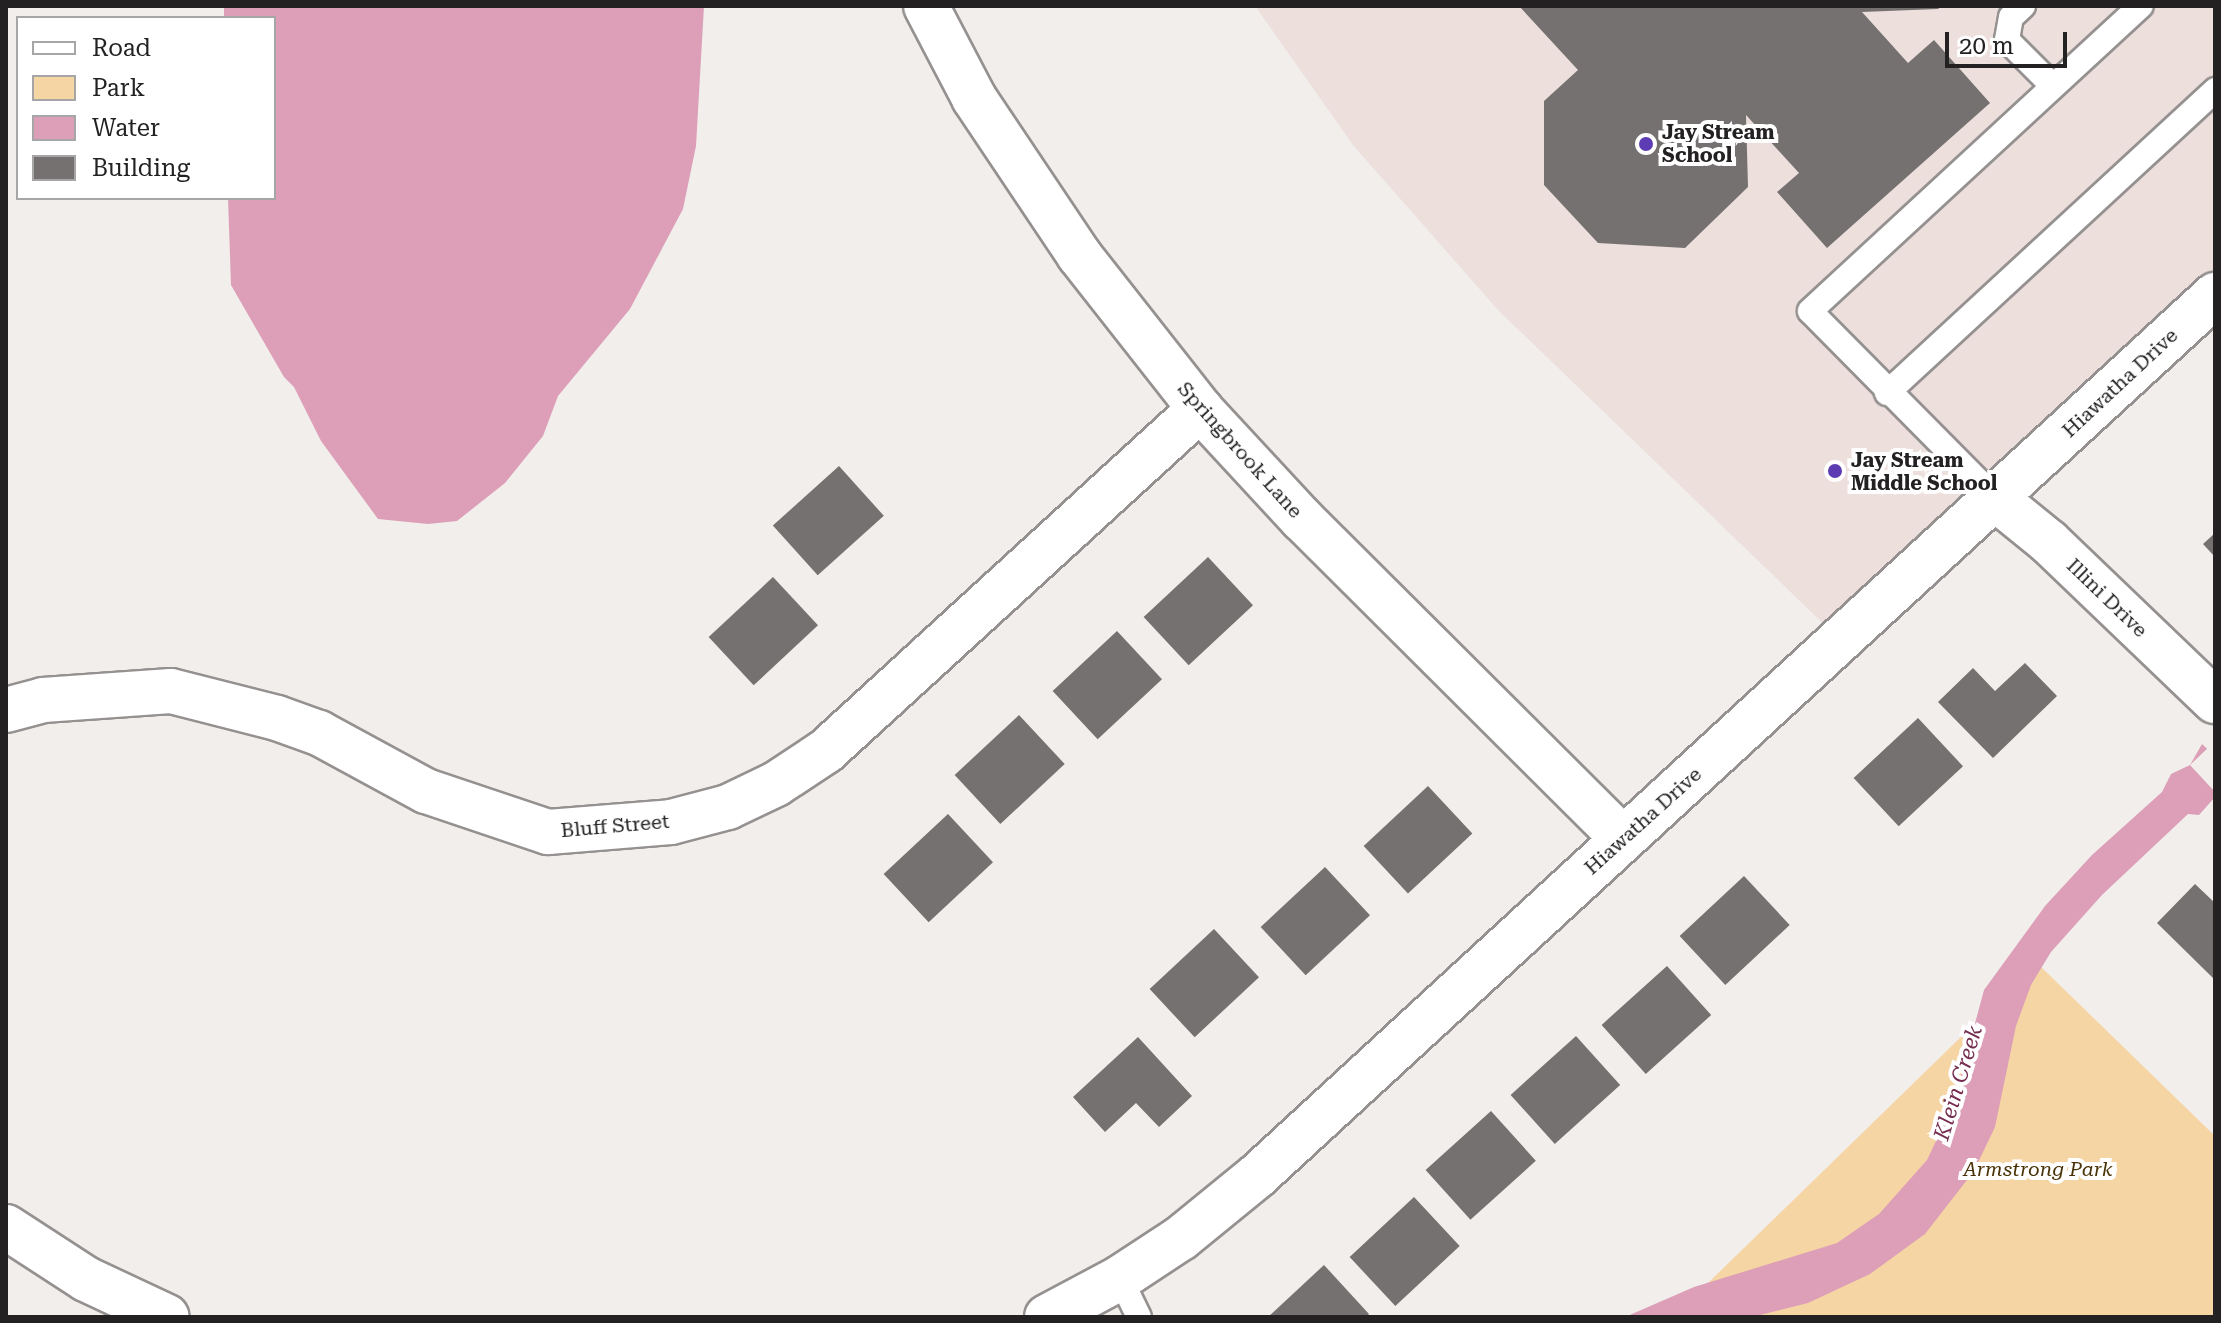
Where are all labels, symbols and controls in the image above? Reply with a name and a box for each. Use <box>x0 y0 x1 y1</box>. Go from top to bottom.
legend <box>16 16 276 200</box>
scale bar <box>1949 16 2071 66</box>
text: 20 m <box>1959 32 2014 60</box>
text: Road <box>92 34 151 62</box>
text: Park <box>92 74 145 102</box>
text: Water <box>92 114 160 142</box>
place label: Jay Stream School <box>1662 120 1774 167</box>
marker: Jay Stream School <box>1637 135 1655 153</box>
text: Building <box>92 154 190 182</box>
street label: Hiawatha Drive <box>2057 323 2183 443</box>
street label: Springbrook Lane <box>1173 377 1307 523</box>
place label: Jay Stream Middle School <box>1851 448 1997 495</box>
marker: Jay Stream Middle School <box>1826 462 1844 480</box>
street label: Illini Drive <box>2062 554 2152 642</box>
street label: Hiawatha Drive <box>1580 762 1706 880</box>
street label: Bluff Street <box>560 809 670 843</box>
water label: Klein Creek <box>1928 1023 1988 1143</box>
park label: Armstrong Park <box>1963 1157 2113 1181</box>

